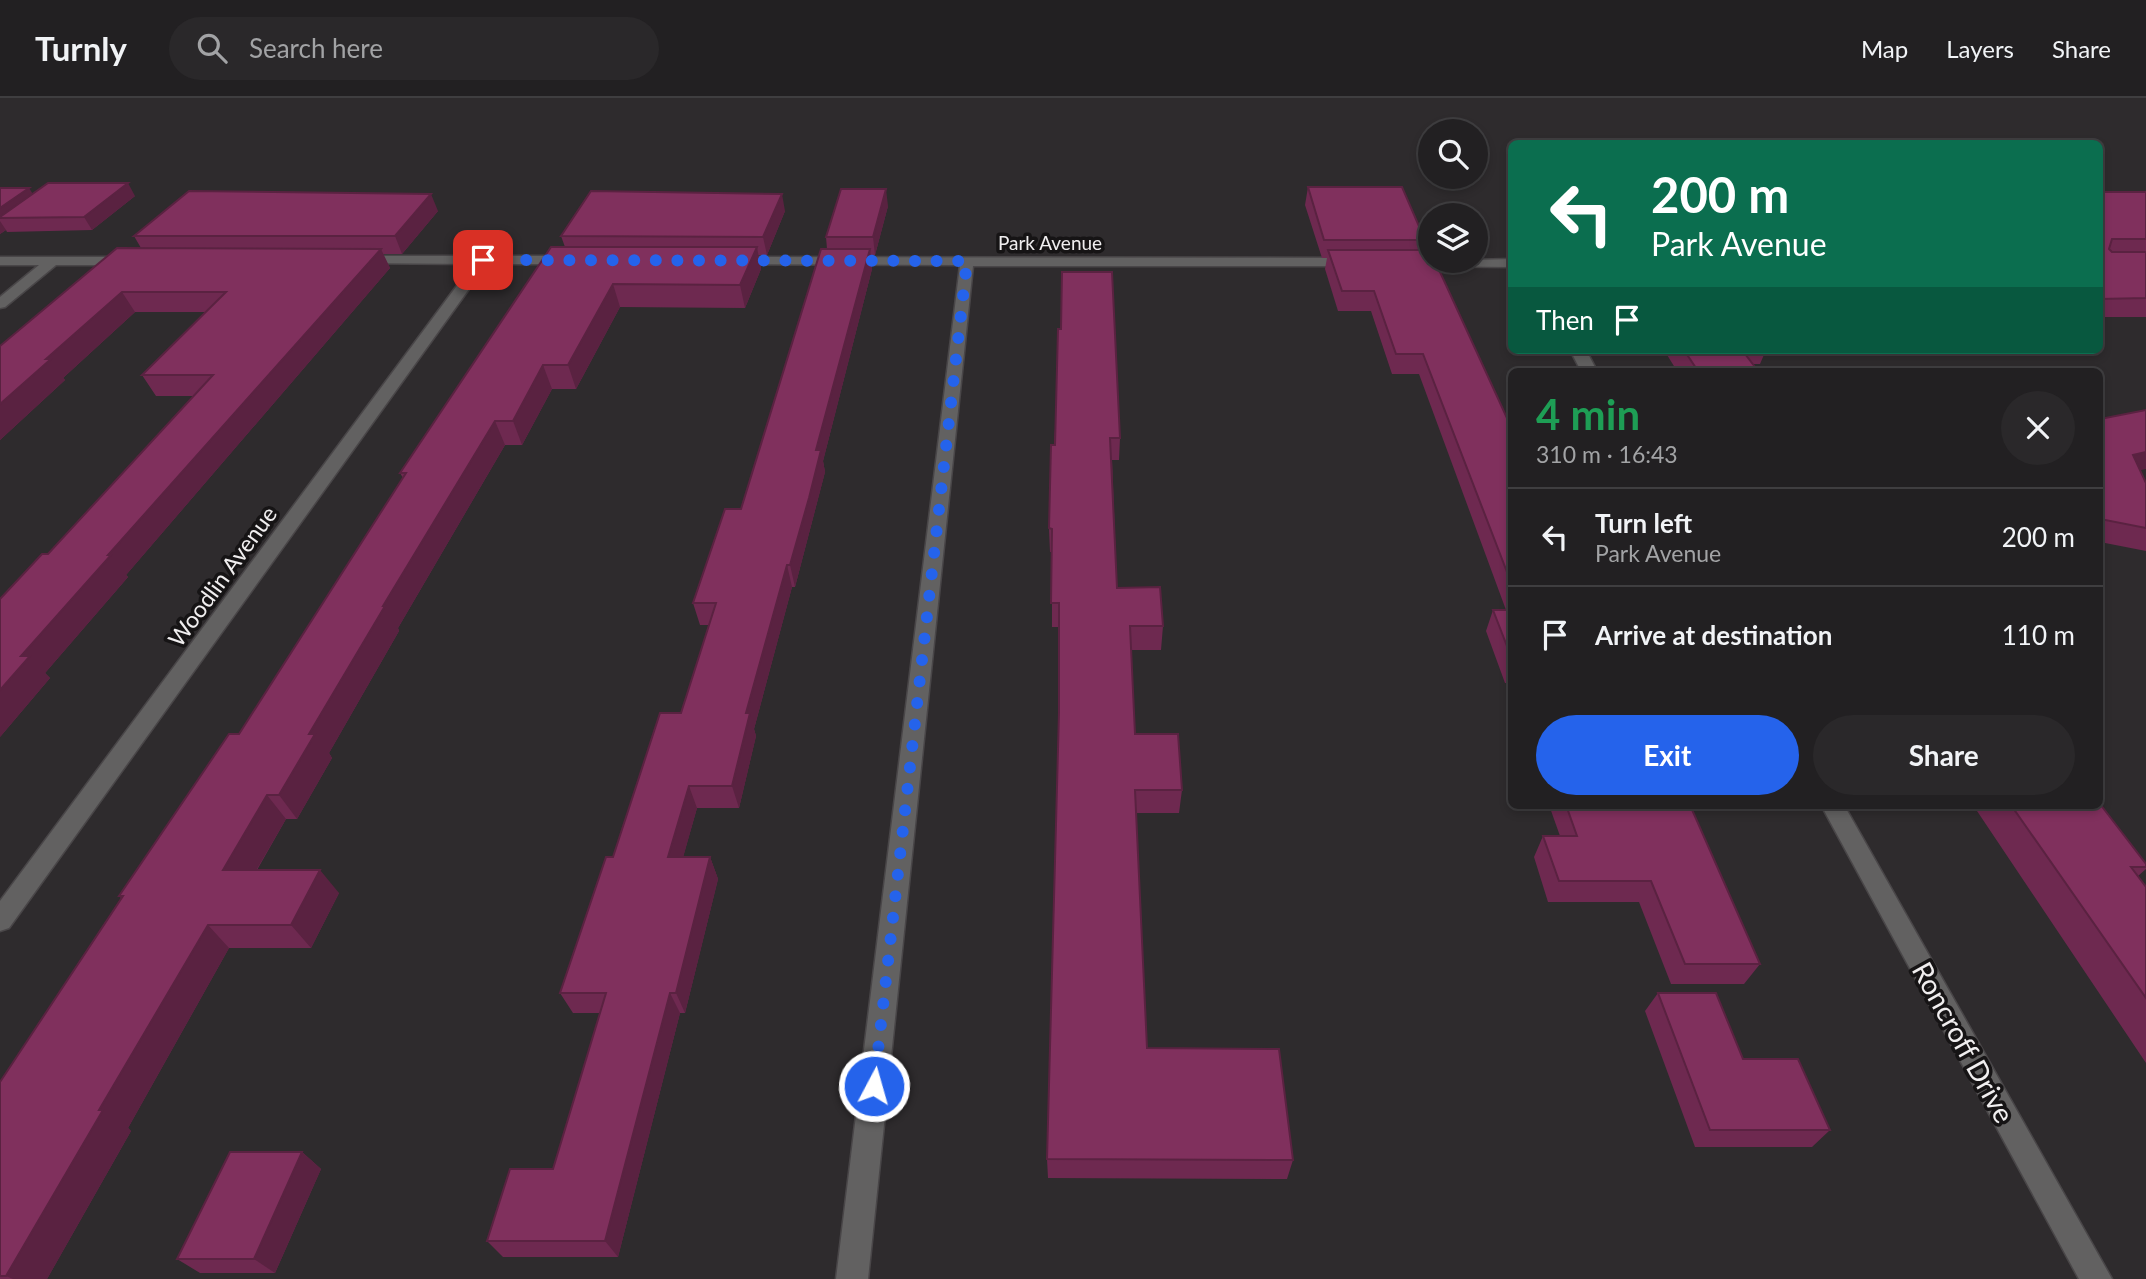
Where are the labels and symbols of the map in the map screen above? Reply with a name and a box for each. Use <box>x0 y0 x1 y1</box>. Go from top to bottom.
pin <box>453 230 513 290</box>
street label: Park Avenue <box>998 231 1102 254</box>
street label: Woodlin Avenue <box>162 500 282 652</box>
street label: Roncroff Drive <box>1906 956 2022 1128</box>
position arrow <box>837 1049 911 1123</box>

